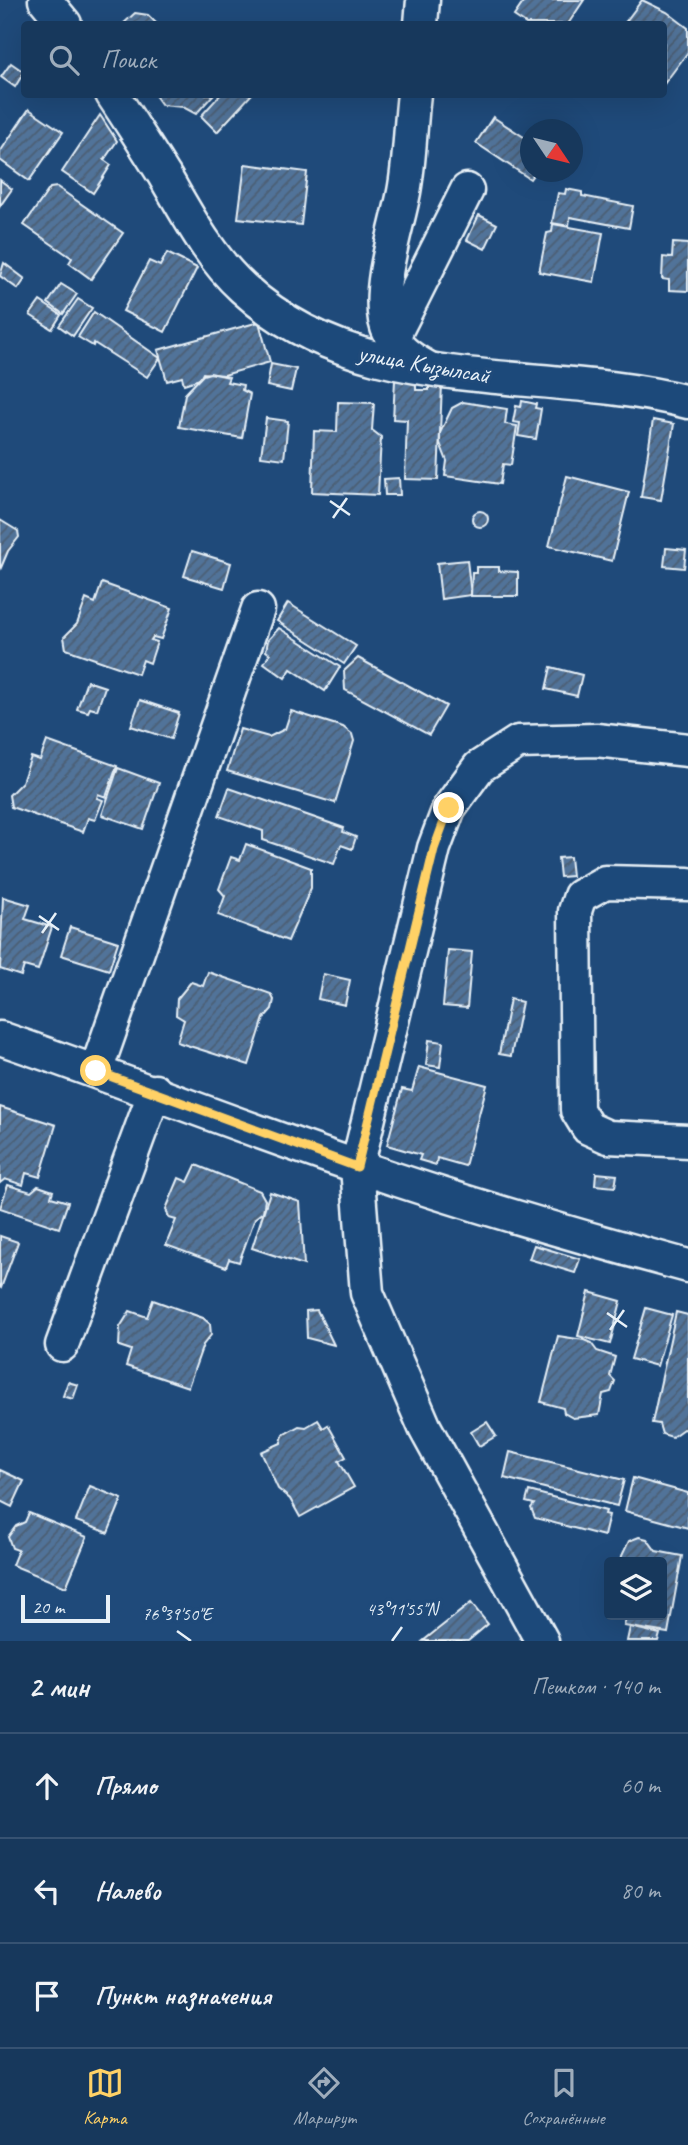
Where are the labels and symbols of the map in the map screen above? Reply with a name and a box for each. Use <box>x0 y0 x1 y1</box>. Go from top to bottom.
north arrow <box>520 119 583 182</box>
street label: улица Кызылсай <box>354 337 494 392</box>
route end <box>433 792 464 823</box>
route start <box>80 1055 111 1086</box>
scale bar <box>21 1592 110 1624</box>
text: 43°11'55"N <box>367 1598 441 1620</box>
text: 76°39'50"E <box>142 1603 214 1625</box>

